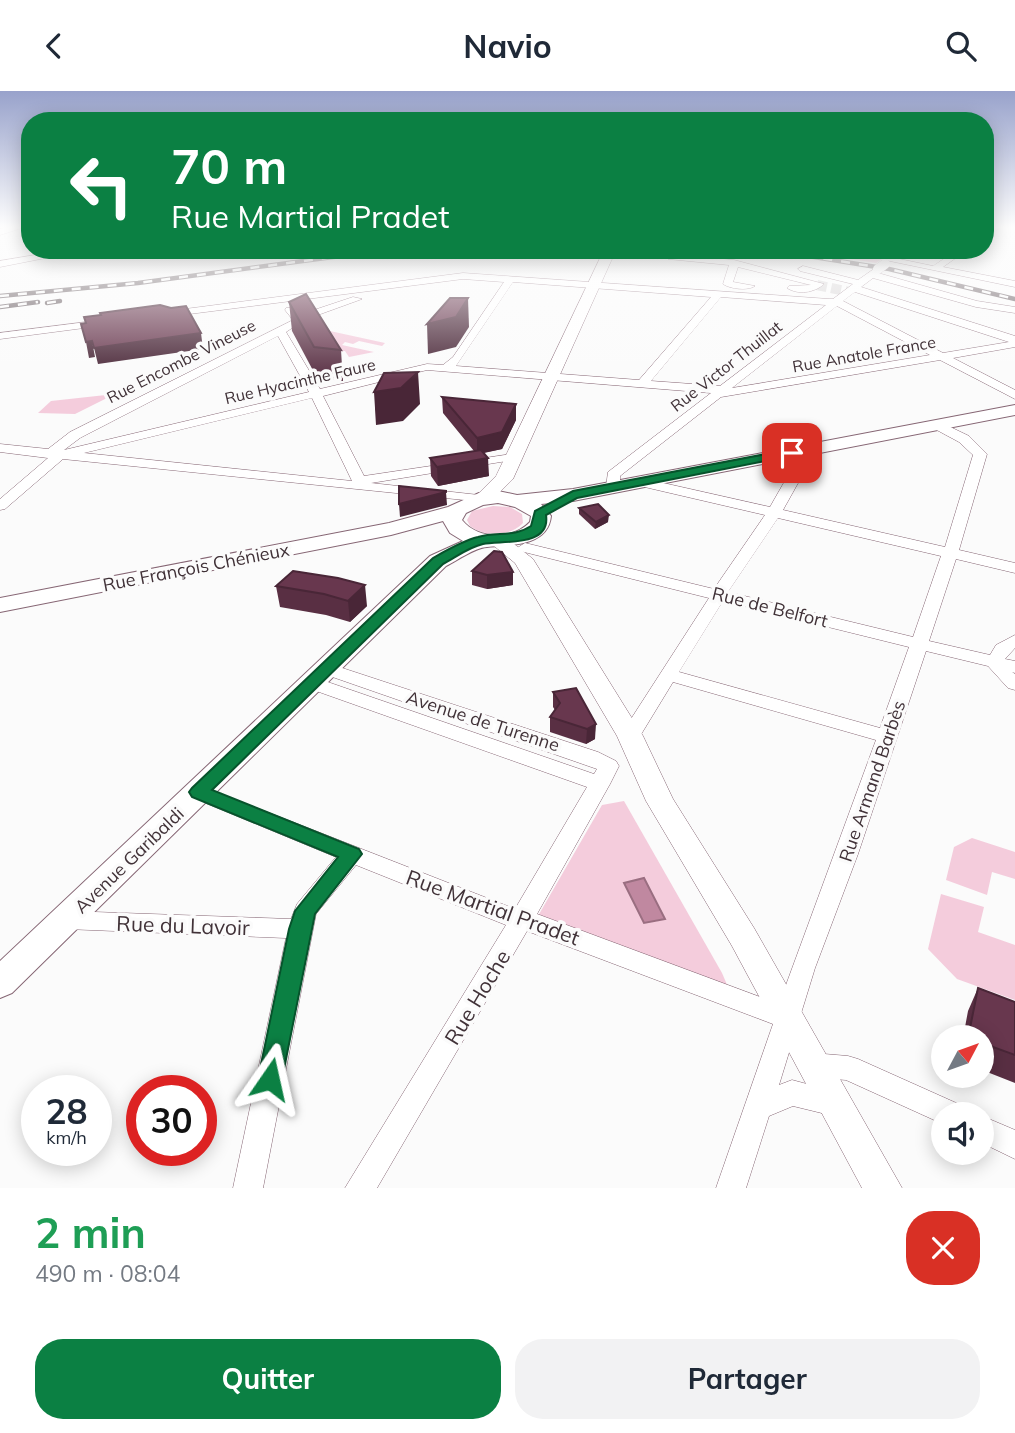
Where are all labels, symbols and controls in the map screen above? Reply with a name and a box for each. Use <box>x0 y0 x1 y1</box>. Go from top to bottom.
text: Navio <box>463 26 552 66</box>
icon: back <box>35 27 73 65</box>
icon: search <box>942 27 980 65</box>
text: 70 m <box>171 135 287 196</box>
icon: left <box>56 140 147 231</box>
text: Rue Martial Pradet <box>171 196 449 236</box>
street label: Rue Encombe Vineuse <box>103 315 259 407</box>
street label: Rue Victor Thuillat <box>666 316 786 416</box>
street label: Rue Anatole France <box>791 332 937 376</box>
street label: Rue Hyacinthe Faure <box>223 354 377 408</box>
pin <box>762 423 822 483</box>
icon: arrive <box>773 434 811 472</box>
street label: Rue François Chénieux <box>101 538 291 596</box>
street label: Rue de Belfort <box>710 582 830 632</box>
street label: Avenue de Turenne <box>403 685 563 757</box>
street label: Rue Armand Barbès <box>834 697 910 865</box>
street label: Avenue Garibaldi <box>70 802 188 918</box>
street label: Rue Martial Pradet <box>403 864 583 950</box>
street label: Rue du Lavoir <box>116 910 250 940</box>
street label: Rue Hoche <box>439 945 515 1049</box>
north arrow <box>931 1025 994 1089</box>
map controls <box>931 1025 994 1165</box>
position arrow <box>233 1042 307 1116</box>
speed limit sign: 30 <box>126 1075 217 1166</box>
text: 28 <box>45 1089 88 1133</box>
button: sound <box>931 1102 994 1165</box>
text: km/h <box>46 1126 87 1149</box>
text: 2 min <box>35 1206 146 1259</box>
button: close <box>906 1211 980 1285</box>
text: 490 m · 08:04 <box>35 1259 180 1288</box>
button: Quitter <box>35 1339 501 1419</box>
button: Partager <box>515 1339 980 1419</box>

